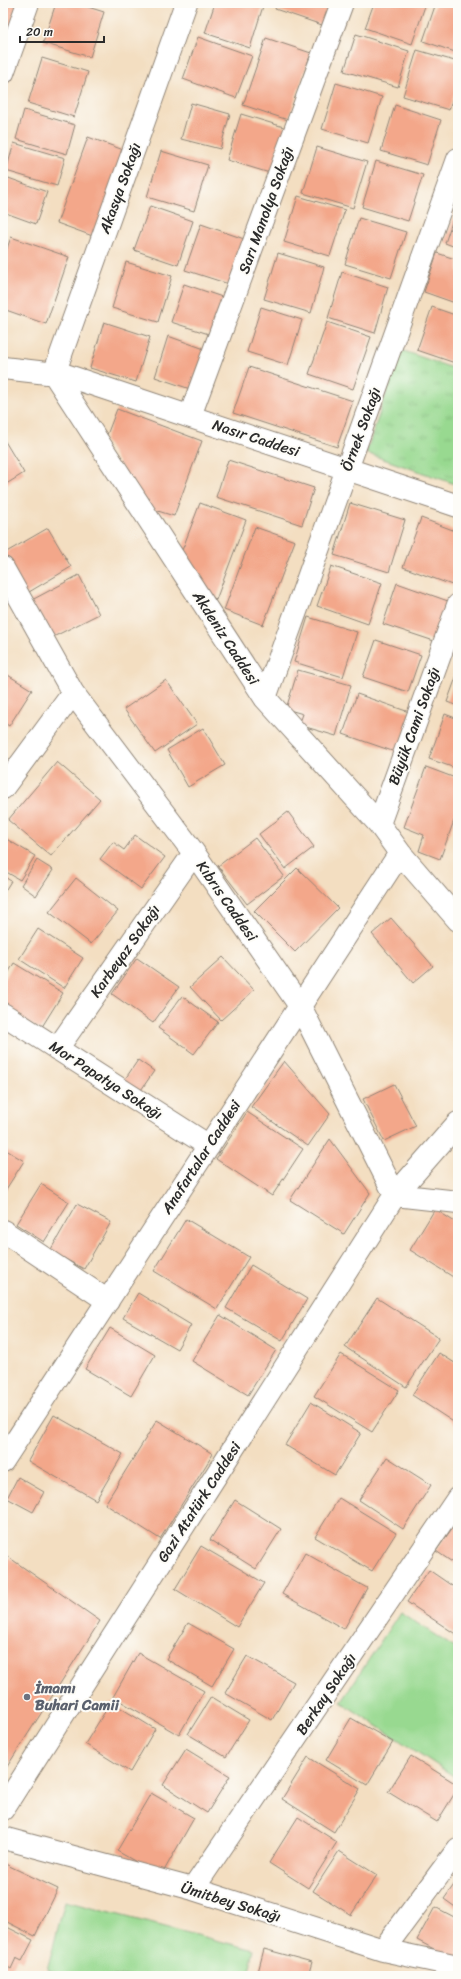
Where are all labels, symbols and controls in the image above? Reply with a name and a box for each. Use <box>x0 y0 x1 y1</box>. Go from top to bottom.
scale bar <box>20 18 104 44</box>
text: 20 m <box>26 21 53 43</box>
street label: Akasya Sokağı <box>91 139 149 238</box>
street label: Sarı Manolya Sokağı <box>231 142 301 278</box>
street label: Örnek Sokağı <box>334 383 388 475</box>
street label: Nasır Caddesi <box>209 412 304 465</box>
street label: Akdeniz Caddesi <box>185 585 267 691</box>
street label: Büyük Cami Sokağı <box>381 663 447 789</box>
street label: Kıbrıs Caddesi <box>189 855 265 948</box>
street label: Karbeyaz Sokağı <box>83 899 167 1003</box>
street label: Mor Papatya Sokağı <box>44 1033 168 1127</box>
street label: Anafartalar Caddesi <box>154 1094 248 1220</box>
street label: Gazi Atatürk Caddesi <box>150 1436 248 1568</box>
street label: Berkay Sokağı <box>289 1648 363 1740</box>
place label: İmamı Buhari Camii <box>34 1675 120 1718</box>
marker: İmamı Buhari Camii <box>22 1692 32 1702</box>
street label: Ümitbey Sokağı <box>178 1874 284 1930</box>

